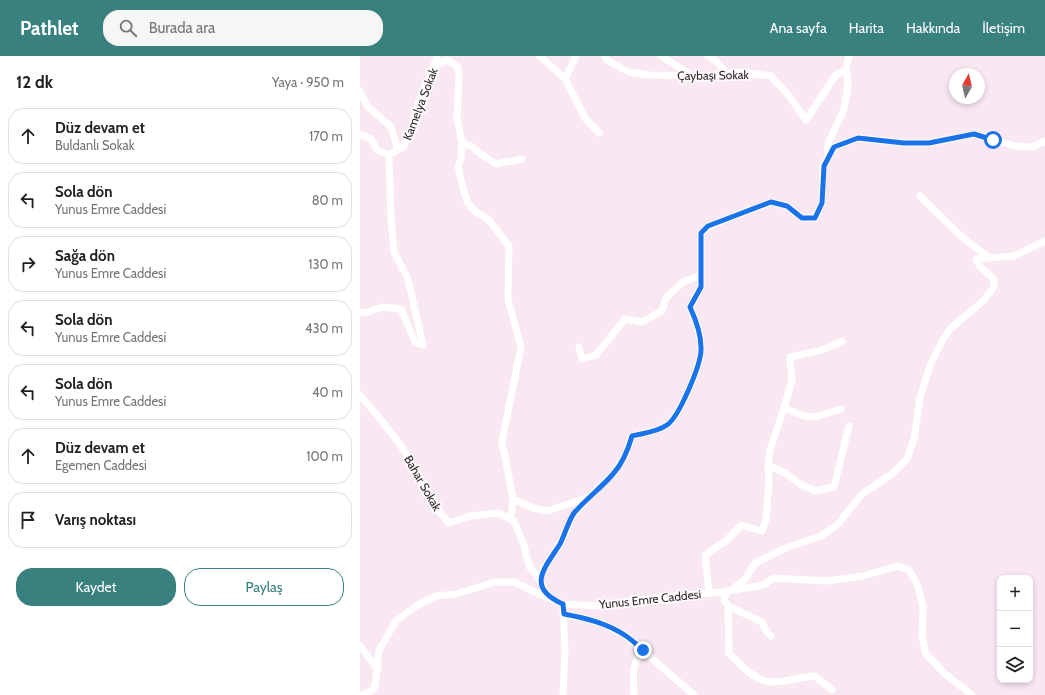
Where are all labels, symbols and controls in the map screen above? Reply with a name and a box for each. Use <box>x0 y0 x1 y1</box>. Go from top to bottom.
search box <box>103 10 383 46</box>
text: Pathlet <box>20 17 79 40</box>
icon: search <box>117 17 139 39</box>
text: Burada ara <box>149 19 215 37</box>
text: Ana sayfa <box>770 19 827 37</box>
text: Harita <box>849 19 884 37</box>
text: Hakkında <box>906 19 960 37</box>
text: İletişim <box>982 19 1025 37</box>
street label: Kamelya Sokak <box>399 65 441 142</box>
street label: Çaybaşı Sokak <box>677 67 750 83</box>
north arrow <box>949 68 985 104</box>
text: 12 dk <box>16 72 53 92</box>
text: Yaya · 950 m <box>272 74 344 90</box>
text: Düz devam et <box>55 119 145 137</box>
icon: ahead <box>17 125 39 147</box>
text: 170 m <box>309 128 343 144</box>
route start <box>984 131 1002 149</box>
text: Buldanlı Sokak <box>55 137 135 153</box>
text: Sola dön <box>55 183 112 201</box>
icon: left <box>17 189 39 211</box>
text: 80 m <box>312 192 343 208</box>
text: Yunus Emre Caddesi <box>55 201 166 217</box>
text: Sağa dön <box>55 247 115 265</box>
icon: right <box>17 253 39 275</box>
text: 130 m <box>308 256 343 272</box>
text: Yunus Emre Caddesi <box>55 265 166 281</box>
text: Sola dön <box>55 311 112 329</box>
icon: left <box>17 317 39 339</box>
text: 430 m <box>305 320 343 336</box>
text: Yunus Emre Caddesi <box>55 329 166 345</box>
text: Sola dön <box>55 375 112 393</box>
icon: left <box>17 381 39 403</box>
text: 40 m <box>312 384 343 400</box>
text: Yunus Emre Caddesi <box>55 393 166 409</box>
text: Düz devam et <box>55 439 145 457</box>
icon: ahead <box>17 445 39 467</box>
text: 100 m <box>306 448 343 464</box>
street label: Bahar Sokak <box>401 453 445 514</box>
text: Egemen Caddesi <box>55 457 147 473</box>
icon: arrive <box>17 509 39 531</box>
text: Varış noktası <box>55 511 136 529</box>
button: Kaydet <box>16 568 176 606</box>
button: Paylaş <box>184 568 344 606</box>
map controls <box>997 575 1033 683</box>
button: + <box>997 575 1033 611</box>
street label: Yunus Emre Caddesi <box>597 586 702 612</box>
button: − <box>997 611 1033 647</box>
route end <box>634 641 652 659</box>
button: layers <box>997 647 1033 683</box>

